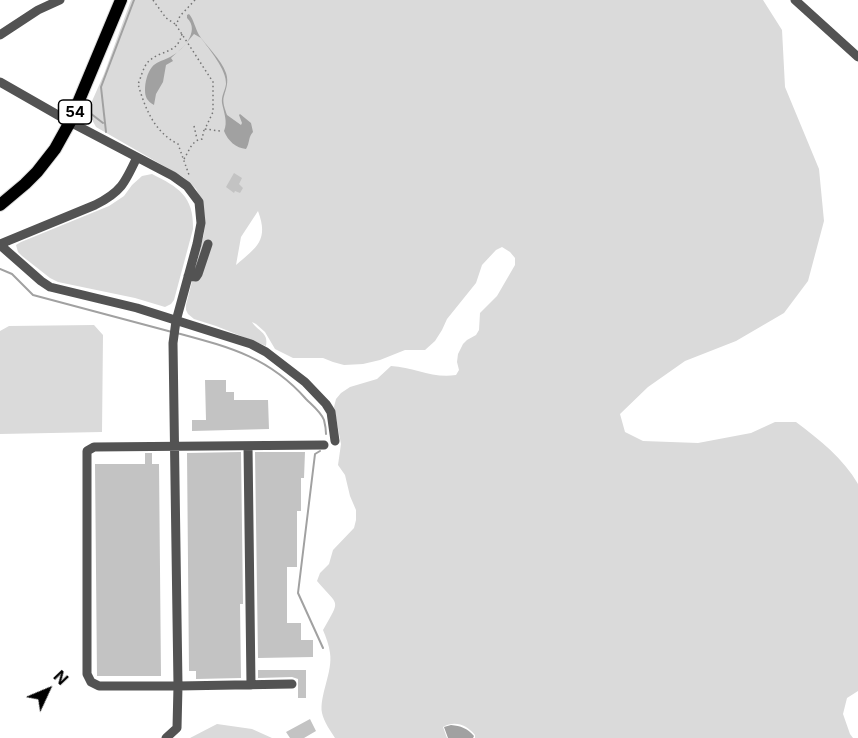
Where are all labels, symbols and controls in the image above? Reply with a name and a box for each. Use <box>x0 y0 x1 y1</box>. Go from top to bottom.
road number: 54 <box>58 100 92 124</box>
north arrow <box>18 660 78 720</box>
text: N <box>50 666 72 689</box>

